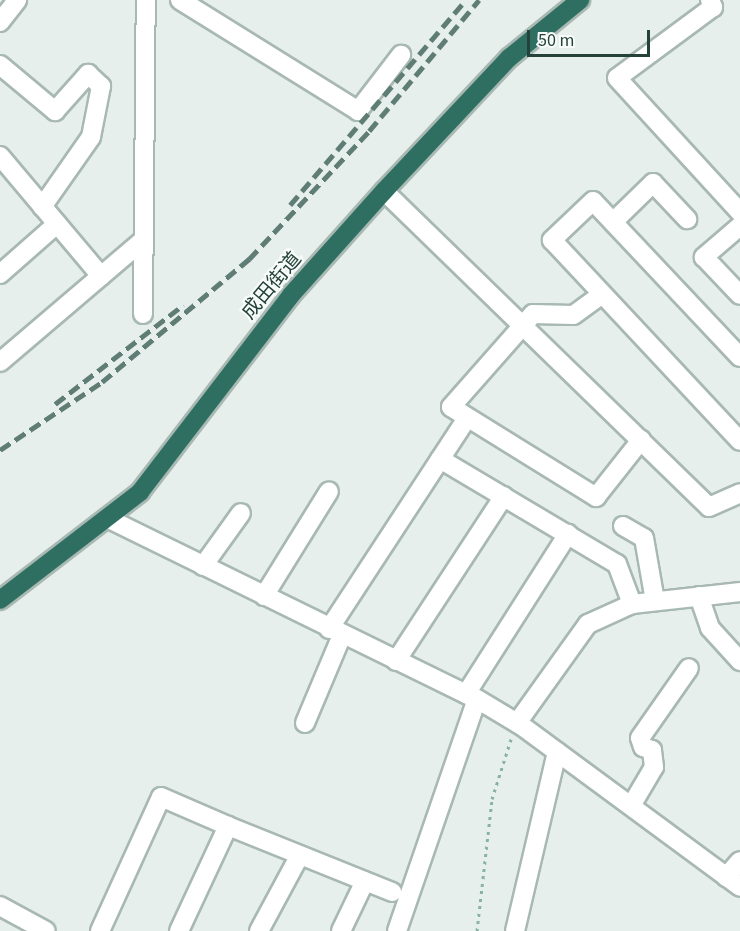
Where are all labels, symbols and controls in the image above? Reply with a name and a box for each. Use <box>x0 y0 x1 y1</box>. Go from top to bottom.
scale bar <box>530 18 653 56</box>
text: 50 m <box>538 28 574 53</box>
street label: 成田街道 <box>237 248 307 324</box>

